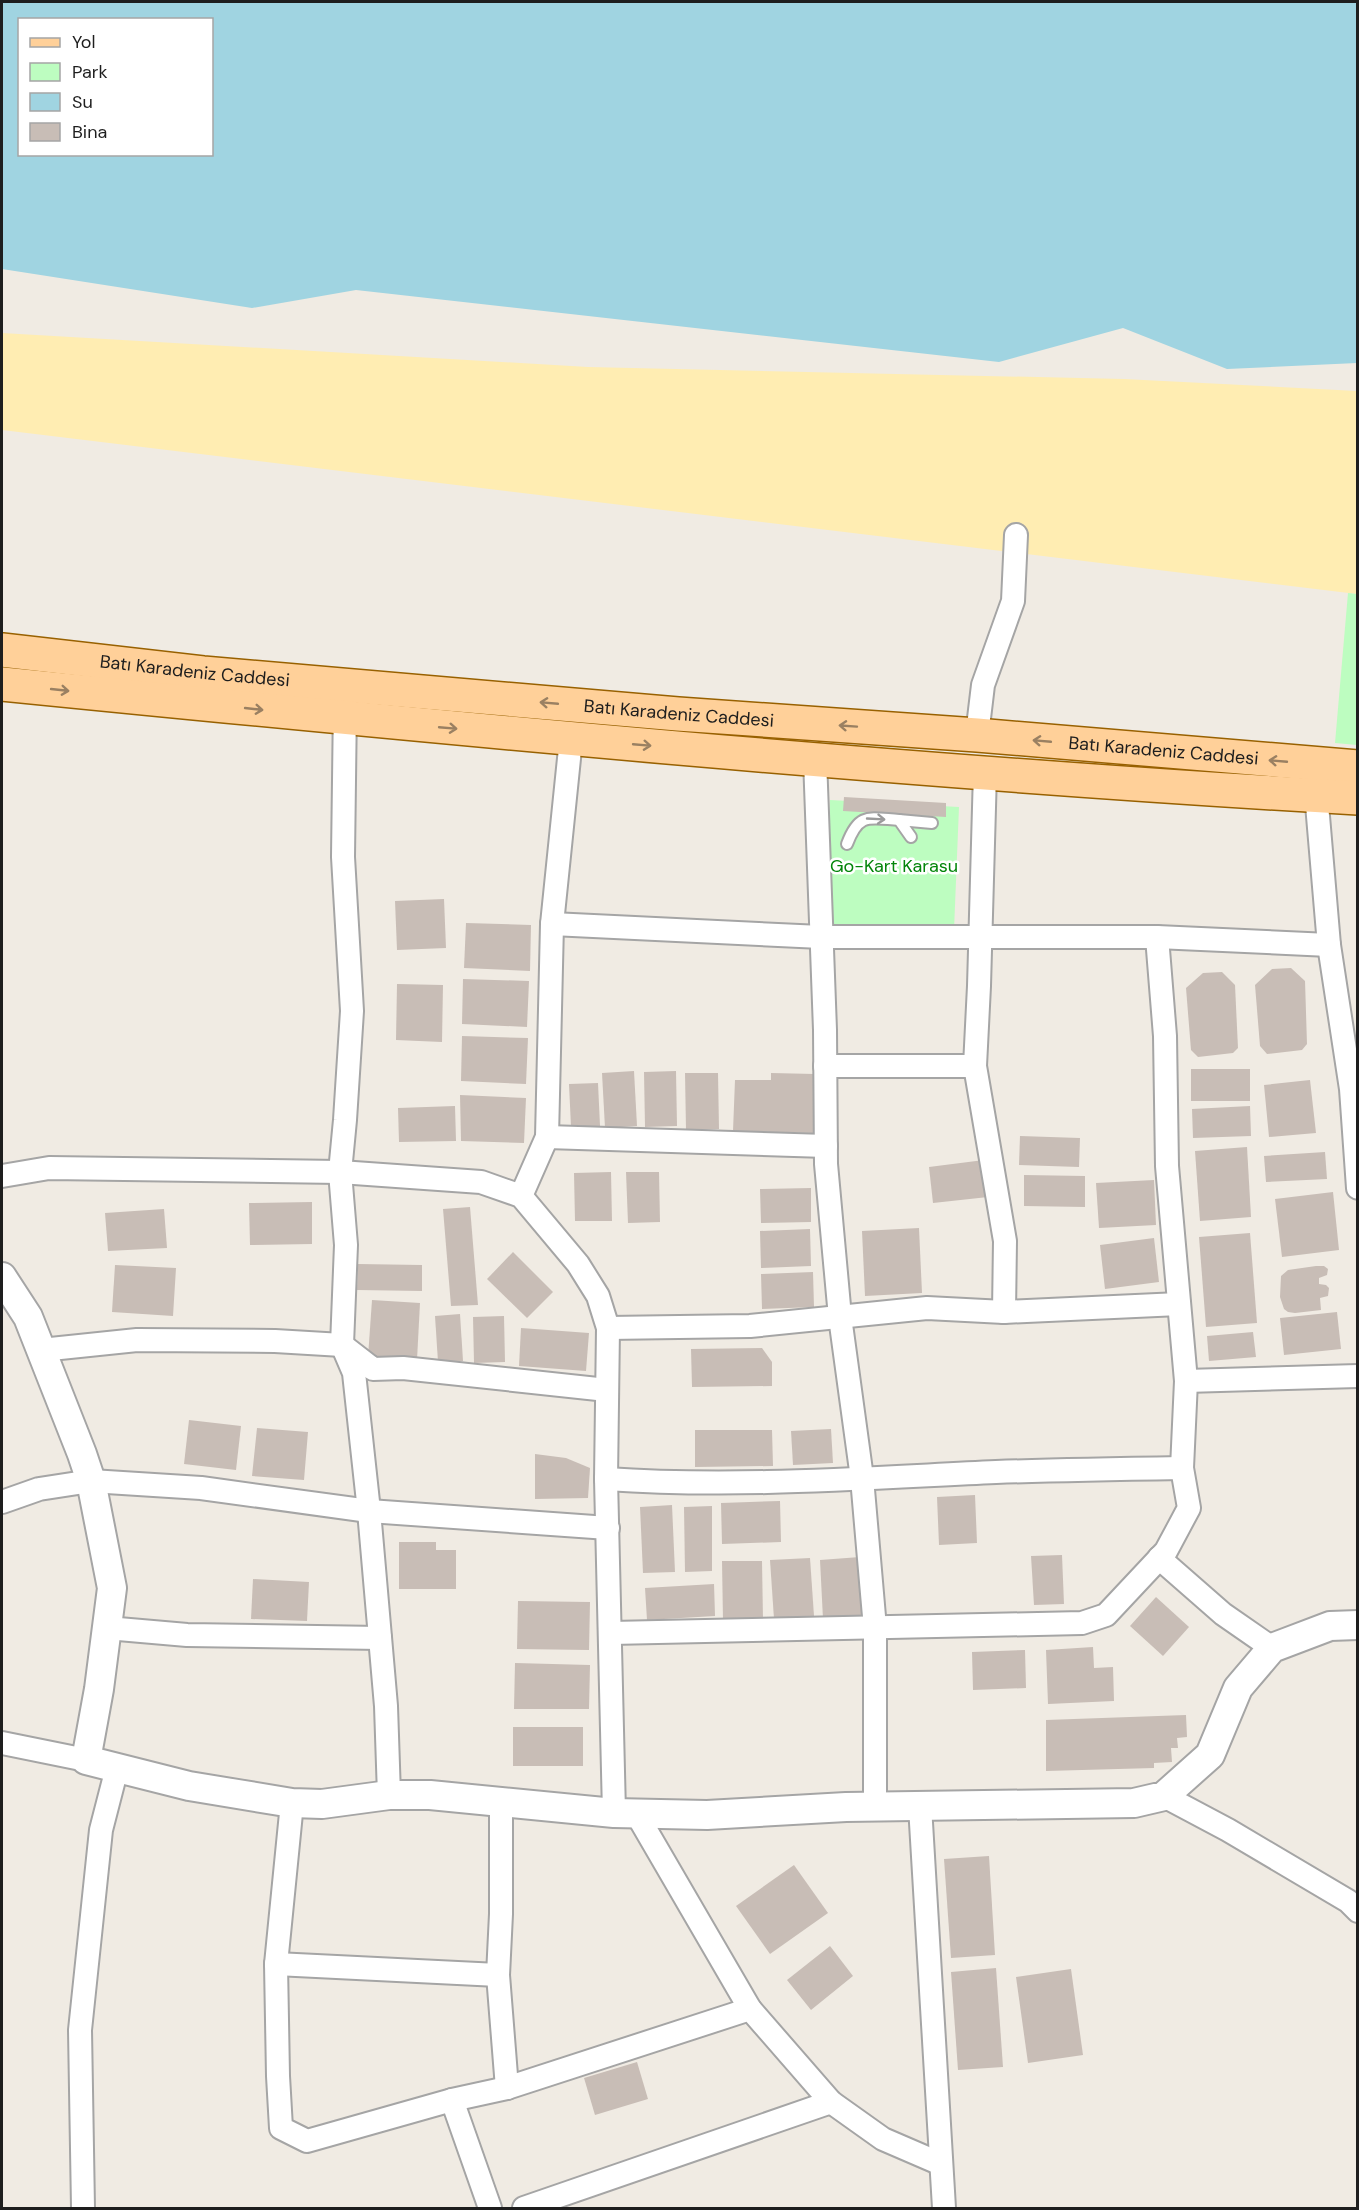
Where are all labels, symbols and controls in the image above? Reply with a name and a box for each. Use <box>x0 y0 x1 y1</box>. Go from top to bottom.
legend <box>18 18 213 156</box>
text: Yol <box>72 30 96 54</box>
text: Park <box>72 60 108 84</box>
text: Su <box>72 90 93 114</box>
text: Bina <box>72 120 107 144</box>
street label: Batı Karadeniz Caddesi <box>99 649 291 692</box>
one-way arrow <box>49 685 69 696</box>
street label: Batı Karadeniz Caddesi <box>583 694 775 733</box>
one-way arrow <box>539 697 559 708</box>
one-way arrow <box>243 704 263 715</box>
one-way arrow <box>838 720 858 731</box>
one-way arrow <box>437 723 457 734</box>
street label: Batı Karadeniz Caddesi <box>1067 731 1260 771</box>
one-way arrow <box>1033 735 1053 746</box>
one-way arrow <box>632 740 652 751</box>
one-way arrow <box>1269 755 1289 766</box>
one-way arrow <box>865 813 885 825</box>
park label: Go-Kart Karasu <box>830 854 958 878</box>

